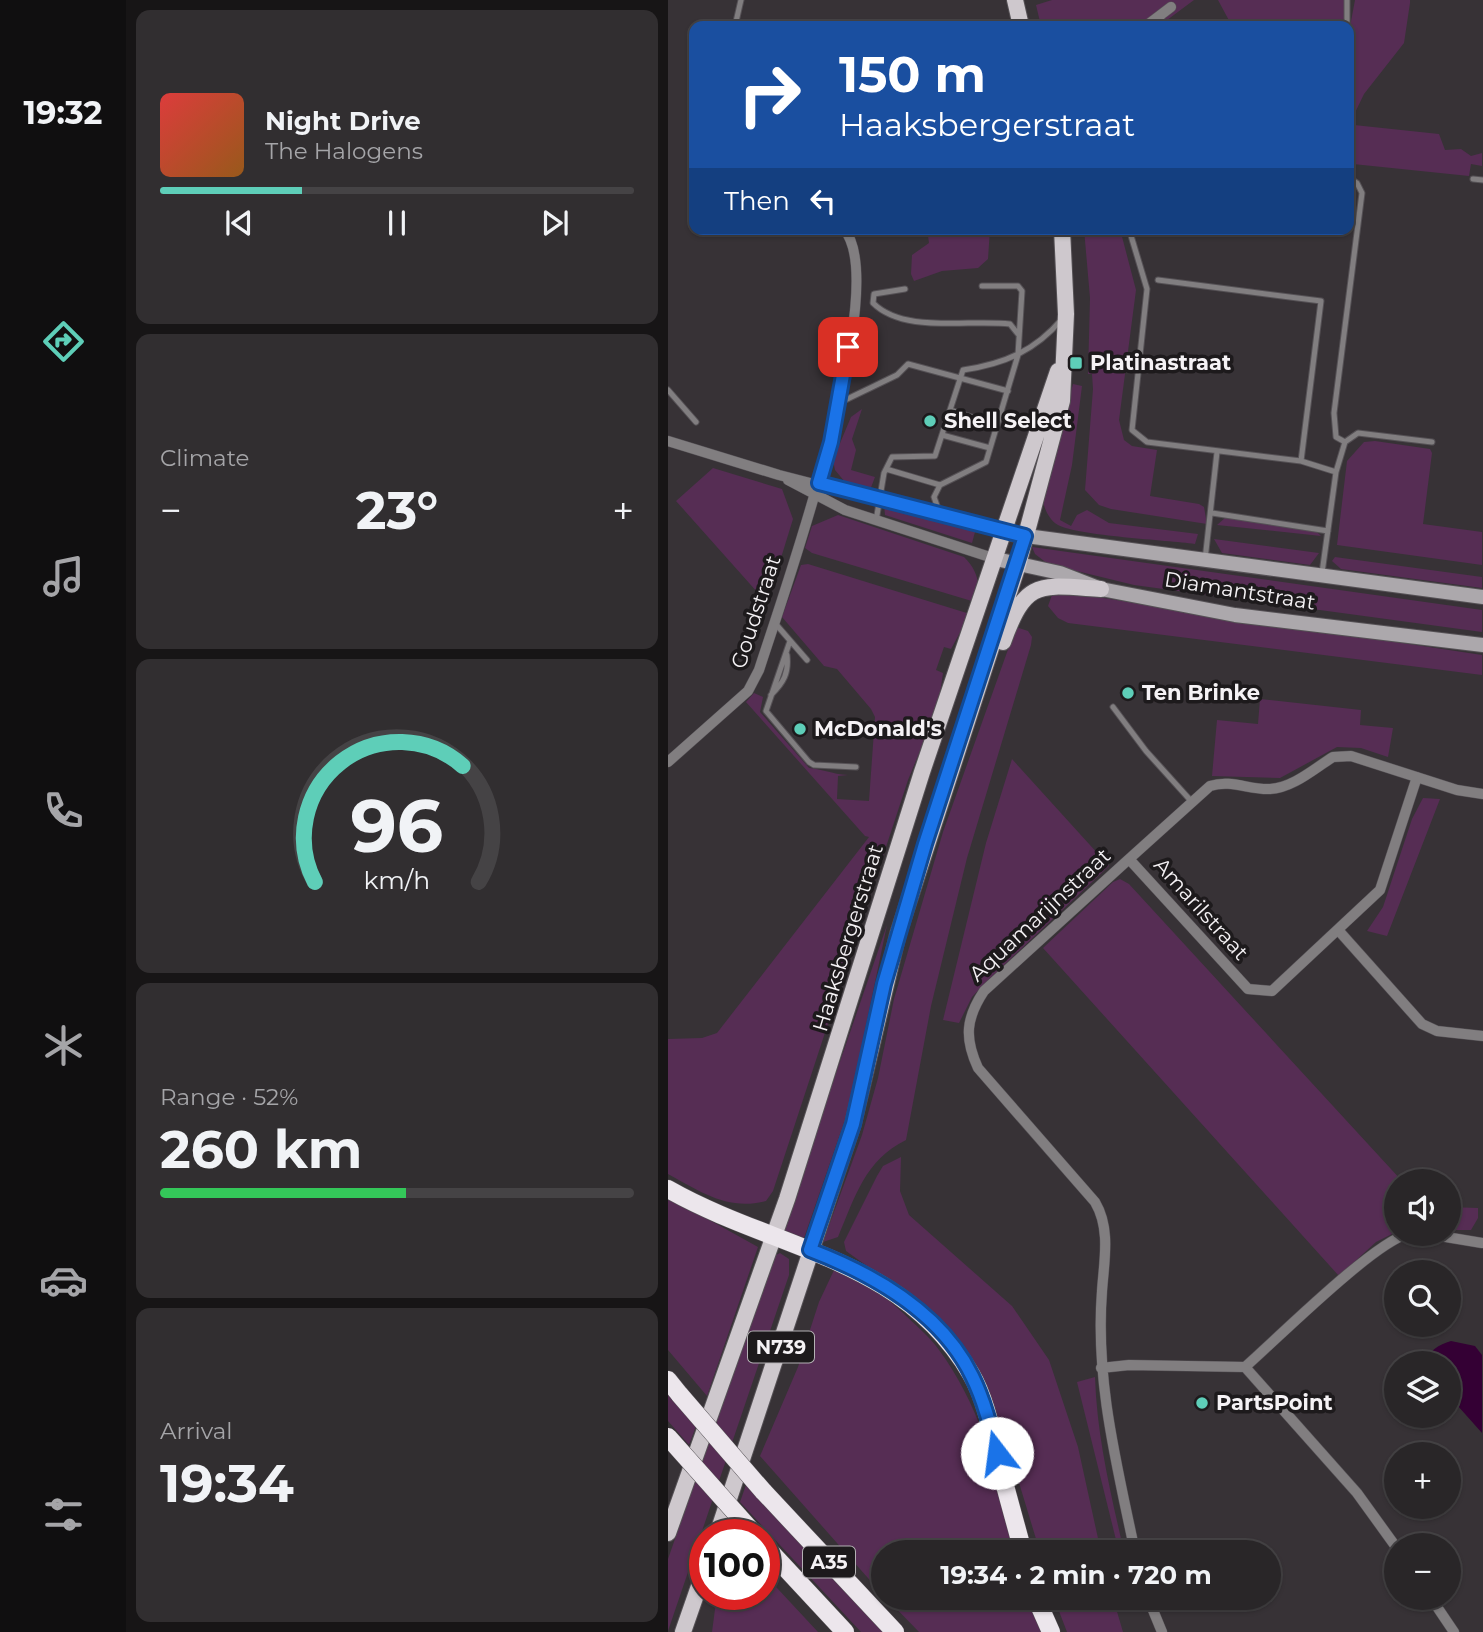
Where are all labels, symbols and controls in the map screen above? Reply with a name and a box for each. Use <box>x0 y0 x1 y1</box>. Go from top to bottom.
text: 150 m <box>839 45 986 104</box>
icon: right <box>724 49 815 140</box>
text: 19:32 <box>24 93 102 132</box>
text: Night Drive <box>265 105 421 137</box>
text: Haaksbergerstraat <box>839 105 1135 144</box>
text: The Halogens <box>265 137 423 165</box>
icon: left <box>804 182 842 220</box>
text: Then <box>724 185 790 217</box>
icon: previous <box>220 204 258 242</box>
icon: pause <box>378 204 416 242</box>
icon: next <box>536 204 574 242</box>
icon: directions <box>39 317 88 366</box>
pin <box>818 317 878 377</box>
icon: arrive <box>829 328 867 366</box>
place label: Platinastraat <box>1090 350 1231 375</box>
marker: Platinastraat <box>1068 355 1084 371</box>
place label: Shell Select <box>944 408 1072 433</box>
marker: Shell Select <box>922 413 938 429</box>
text: Climate <box>160 444 249 472</box>
text: 23° <box>356 479 438 542</box>
text: − <box>160 487 182 534</box>
text: + <box>612 487 634 534</box>
icon: music <box>39 552 88 601</box>
street label: Goudstraat <box>725 552 786 672</box>
street label: Diamantstraat <box>1163 566 1317 615</box>
place label: Ten Brinke <box>1142 680 1260 705</box>
marker: Ten Brinke <box>1120 685 1136 701</box>
place label: McDonald's <box>814 716 942 741</box>
marker: McDonald's <box>792 721 808 737</box>
text: 96 <box>351 782 443 870</box>
icon: phone <box>39 786 88 835</box>
street label: Haaksbergerstraat <box>807 841 888 1035</box>
street label: Aquamarijnstraat <box>964 843 1115 986</box>
street label: Amarilstraat <box>1149 852 1254 965</box>
text: km/h <box>364 865 430 895</box>
icon: climate <box>39 1021 88 1070</box>
text: Range · 52% <box>160 1083 298 1111</box>
text: 260 km <box>160 1118 362 1181</box>
map controls <box>1384 1169 1461 1610</box>
button: sound <box>1384 1169 1461 1246</box>
icon: car <box>39 1256 88 1305</box>
button: search <box>1384 1260 1461 1337</box>
road number: N739 <box>748 1331 814 1362</box>
button: layers <box>1384 1351 1461 1428</box>
place label: PartsPoint <box>1216 1390 1333 1415</box>
marker: PartsPoint <box>1194 1395 1210 1411</box>
position arrow <box>960 1416 1034 1490</box>
text: Arrival <box>160 1417 233 1445</box>
button: + <box>1384 1442 1461 1519</box>
text: 19:34 <box>160 1452 294 1515</box>
icon: filters <box>39 1490 88 1539</box>
speed limit sign: 100 <box>689 1519 780 1610</box>
button: − <box>1384 1533 1461 1610</box>
road number: A35 <box>803 1546 855 1578</box>
text: 19:34 · 2 min · 720 m <box>940 1559 1212 1591</box>

